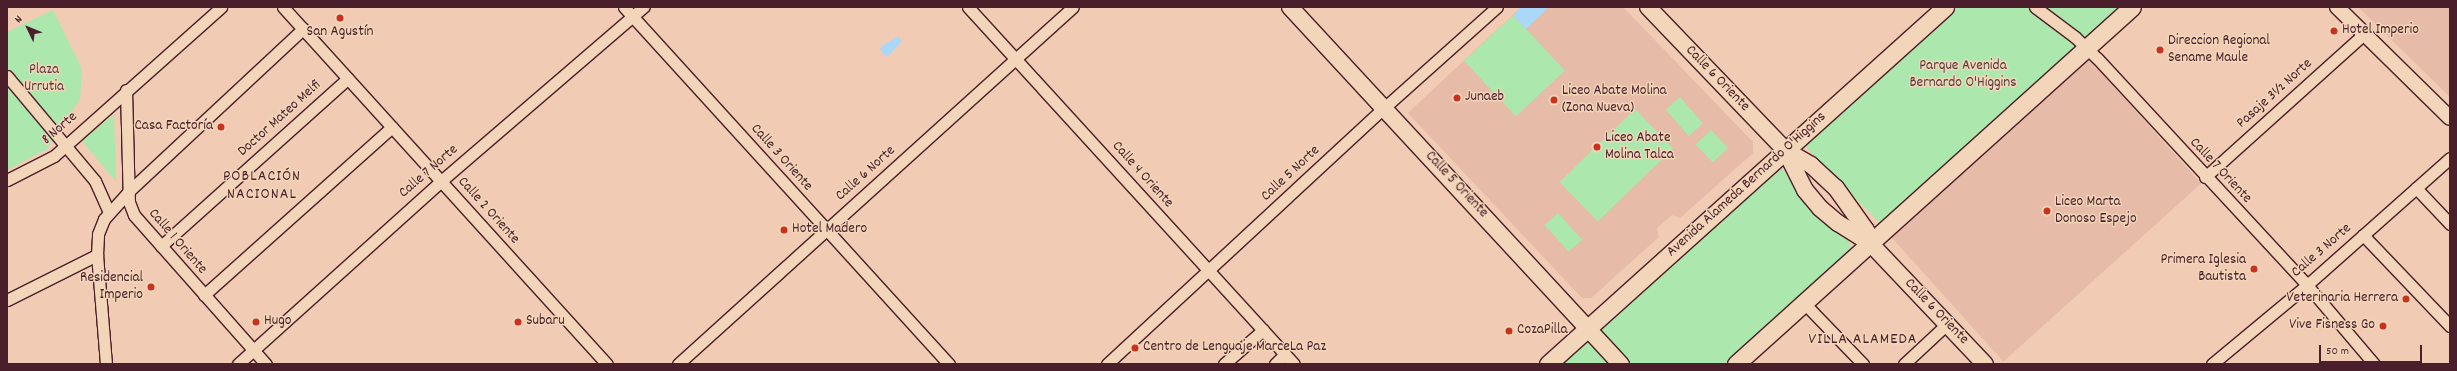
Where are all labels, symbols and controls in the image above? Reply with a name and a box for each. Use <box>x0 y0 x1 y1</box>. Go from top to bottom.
north arrow <box>8 8 48 48</box>
text: N <box>12 12 27 27</box>
marker: San Agustín <box>335 13 345 23</box>
place label: Hotel Imperio <box>2342 22 2419 40</box>
place label: San Agustín <box>307 24 373 42</box>
marker: Hotel Imperio <box>2329 26 2339 36</box>
place label: Direccion Regional Sename Maule <box>2168 32 2270 67</box>
street label: Calle 6 Oriente <box>1681 42 1753 116</box>
marker: Direccion Regional Sename Maule <box>2155 45 2165 55</box>
street label: Pasaje 3½ Norte <box>2233 55 2317 133</box>
park label: Parque Avenida Bernardo O'Higgins <box>1909 57 2017 92</box>
park label: Plaza Urrutia <box>24 61 64 96</box>
street label: Doctor Mateo Melfi <box>235 77 325 161</box>
place label: Liceo Abate Molina (Zona Nueva) <box>1562 82 1667 117</box>
place label: Junaeb <box>1465 89 1504 107</box>
marker: Junaeb <box>1452 93 1462 103</box>
marker: Liceo Abate Molina (Zona Nueva) <box>1549 95 1559 105</box>
street label: 8 Norte <box>39 109 81 149</box>
street label: Avenida Alameda Bernardo O'Higgins <box>1664 109 1830 261</box>
place label: Casa Factoría <box>134 118 213 136</box>
street label: Calle 3 Oriente <box>746 121 816 195</box>
marker: Casa Factoría <box>216 122 226 132</box>
place label: Liceo Abate Molina Talca <box>1605 129 1674 164</box>
street label: Calle 7 Oriente <box>2185 134 2255 208</box>
street label: Calle 4 Oriente <box>1107 138 1177 212</box>
street label: Calle 7 Norte <box>396 141 462 203</box>
street label: Calle 6 Norte <box>832 142 900 206</box>
street label: Calle 5 Norte <box>1258 142 1324 206</box>
marker: Liceo Abate Molina Talca <box>1592 142 1602 152</box>
street label: Calle 5 Oriente <box>1421 148 1491 222</box>
district label: POBLACIÓN NACIONAL <box>223 167 301 205</box>
street label: Calle 2 Oriente <box>453 174 523 248</box>
place label: Liceo Marta Donoso Espejo <box>2055 193 2137 228</box>
street label: Calle 1 Oriente <box>144 206 210 278</box>
marker: Liceo Marta Donoso Espejo <box>2042 206 2052 216</box>
street label: Calle 3 Norte <box>2288 220 2356 282</box>
place label: Hotel Madero <box>792 221 867 239</box>
marker: Hotel Madero <box>779 225 789 235</box>
place label: Primera Iglesia Bautista <box>2160 251 2246 286</box>
marker: Primera Iglesia Bautista <box>2249 264 2259 274</box>
place label: Residencial Imperio <box>80 269 143 304</box>
street label: Calle 6 Oriente <box>1900 275 1972 349</box>
marker: Residencial Imperio <box>146 282 156 292</box>
place label: Veterinaria Herrera <box>2286 290 2398 308</box>
marker: Veterinaria Herrera <box>2401 294 2411 304</box>
place label: Hugo <box>264 313 291 331</box>
place label: Subaru <box>526 313 565 331</box>
marker: Hugo <box>251 317 261 327</box>
marker: Subaru <box>513 317 523 327</box>
place label: Vive Fisness Go <box>2289 317 2375 335</box>
marker: Vive Fisness Go <box>2378 321 2388 331</box>
place label: CozaPilla <box>1517 322 1568 340</box>
marker: CozaPilla <box>1504 326 1514 336</box>
district label: VILLA ALAMEDA <box>1809 330 1917 350</box>
scale bar <box>2321 337 2424 363</box>
place label: Centro de Lenguaje MarceLa Paz <box>1143 339 1326 357</box>
marker: Centro de Lenguaje MarceLa Paz <box>1130 343 1140 353</box>
text: 50 m <box>2326 343 2349 360</box>

